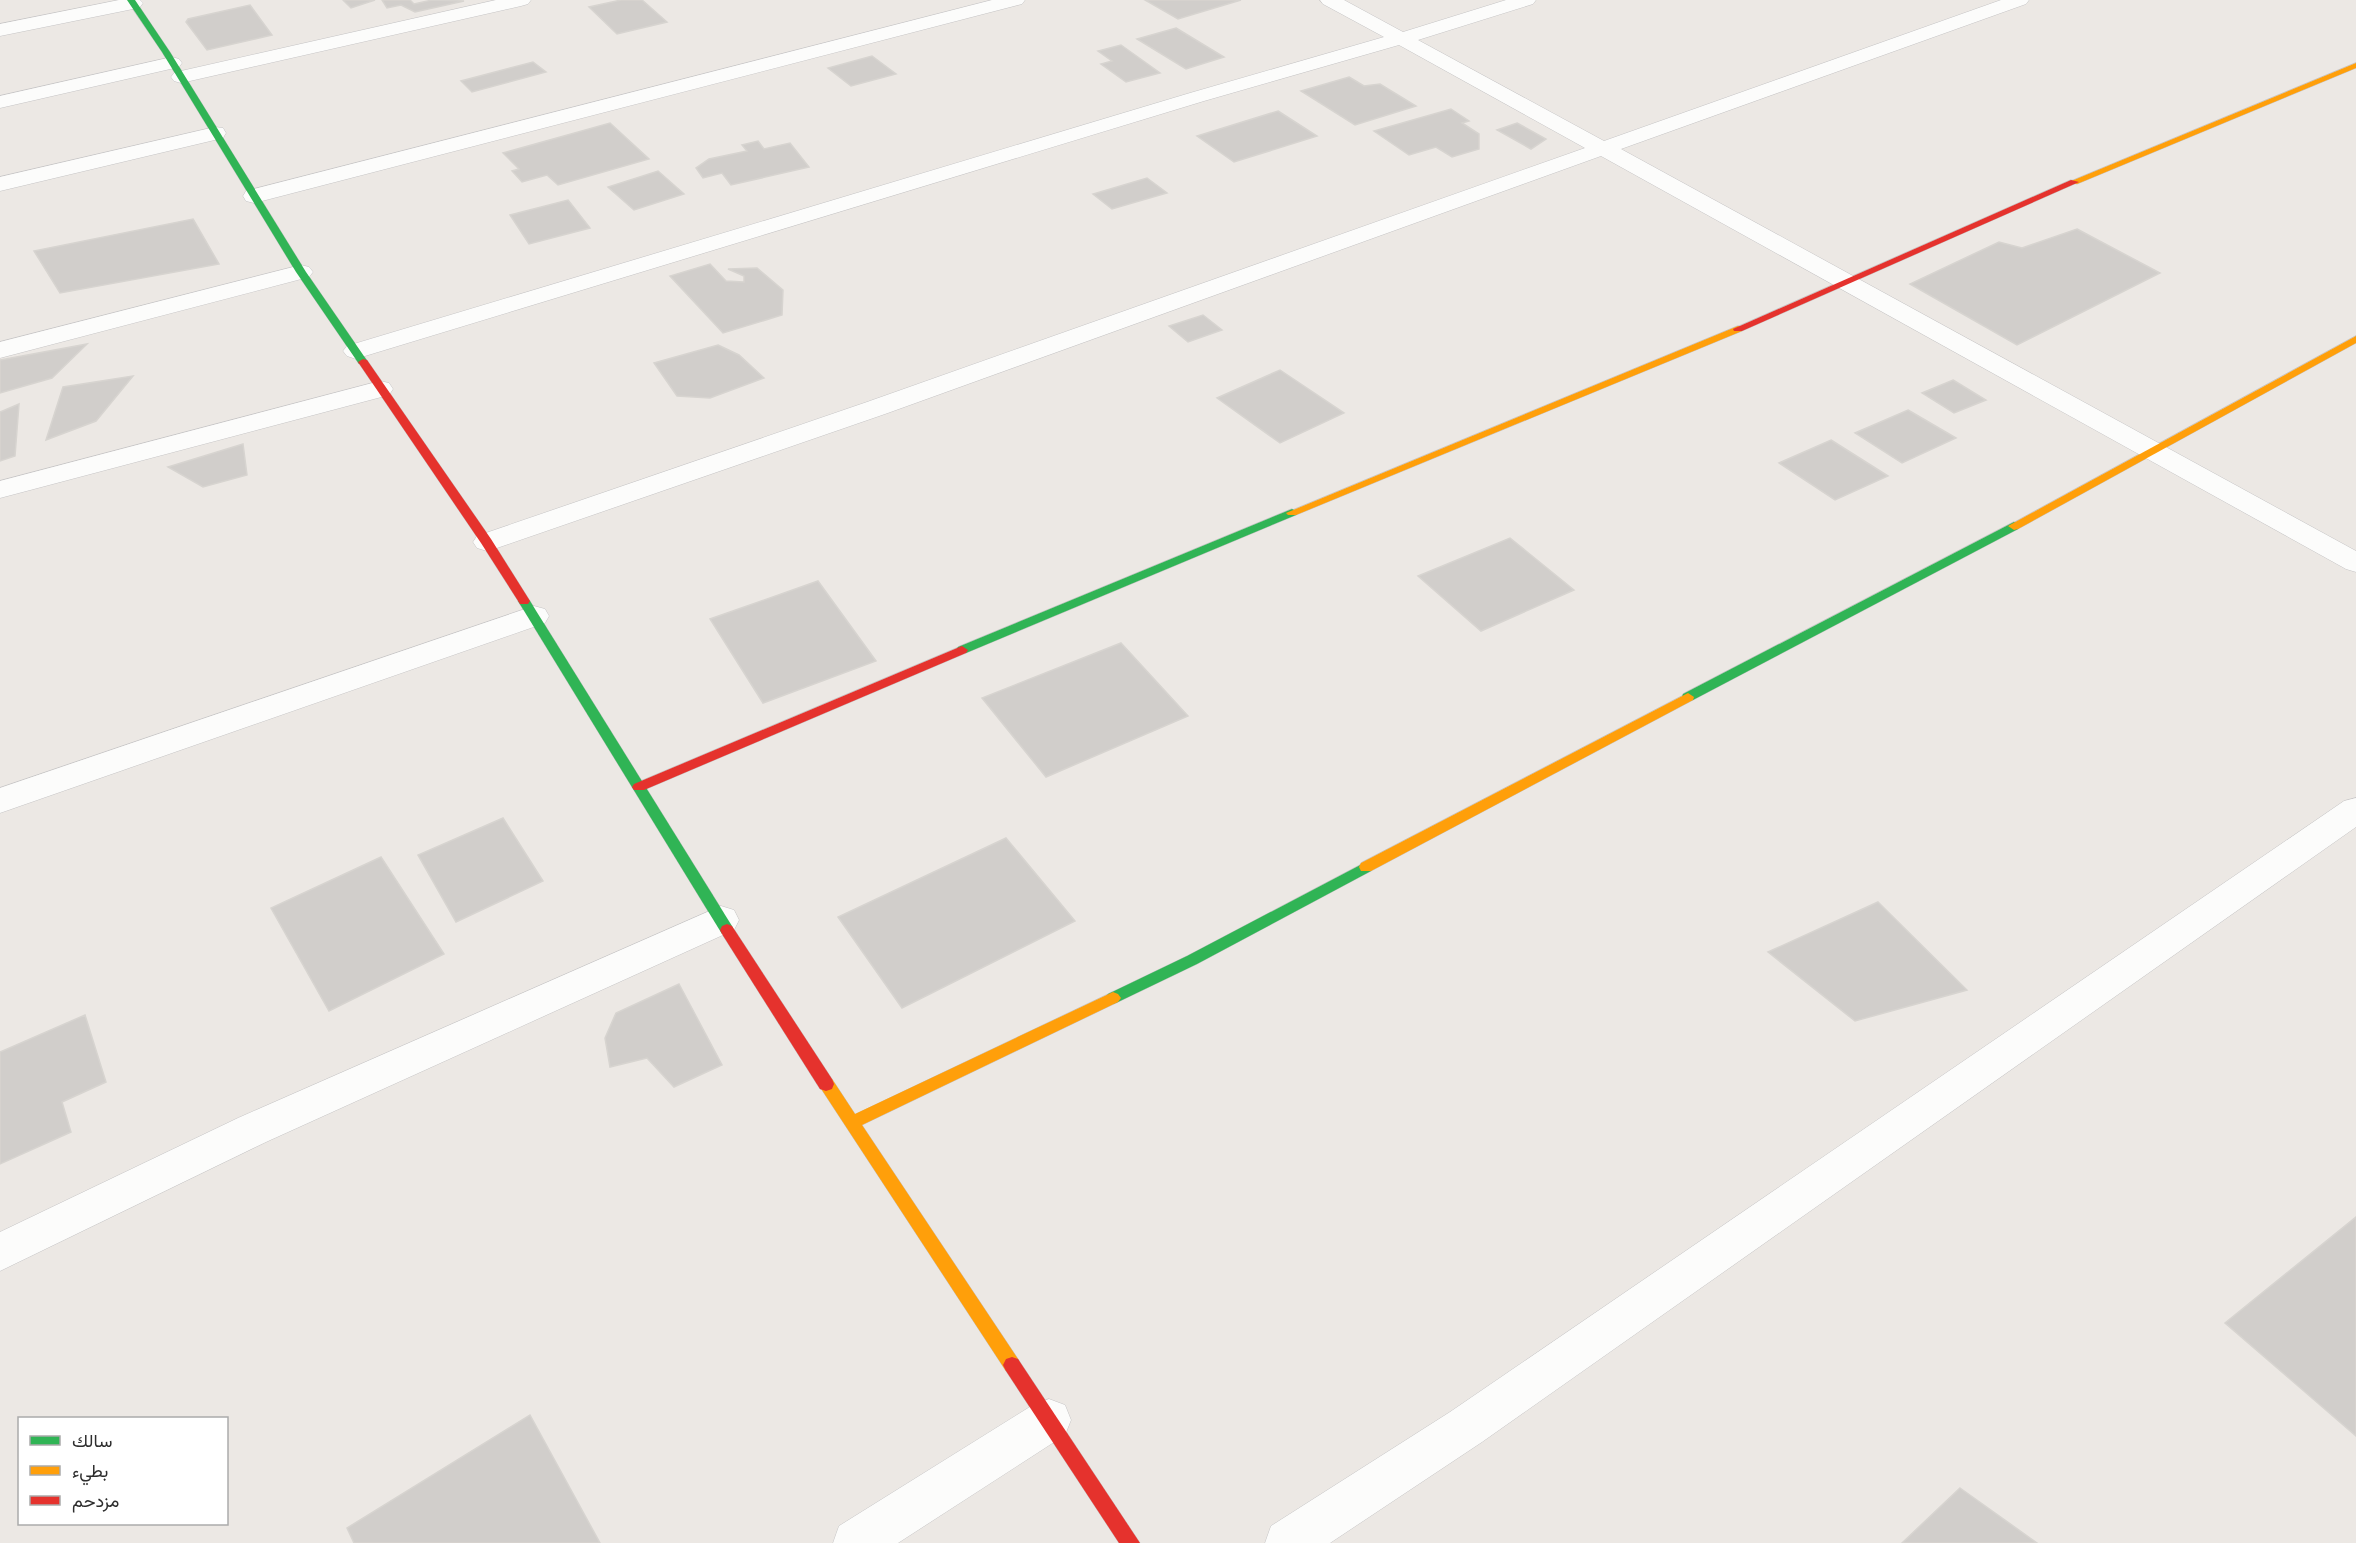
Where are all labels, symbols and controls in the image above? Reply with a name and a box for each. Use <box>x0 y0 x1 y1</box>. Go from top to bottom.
legend <box>18 1417 228 1525</box>
text: سالك <box>72 1430 112 1452</box>
text: بطيء <box>72 1460 108 1486</box>
text: مزدحم <box>72 1490 119 1513</box>

